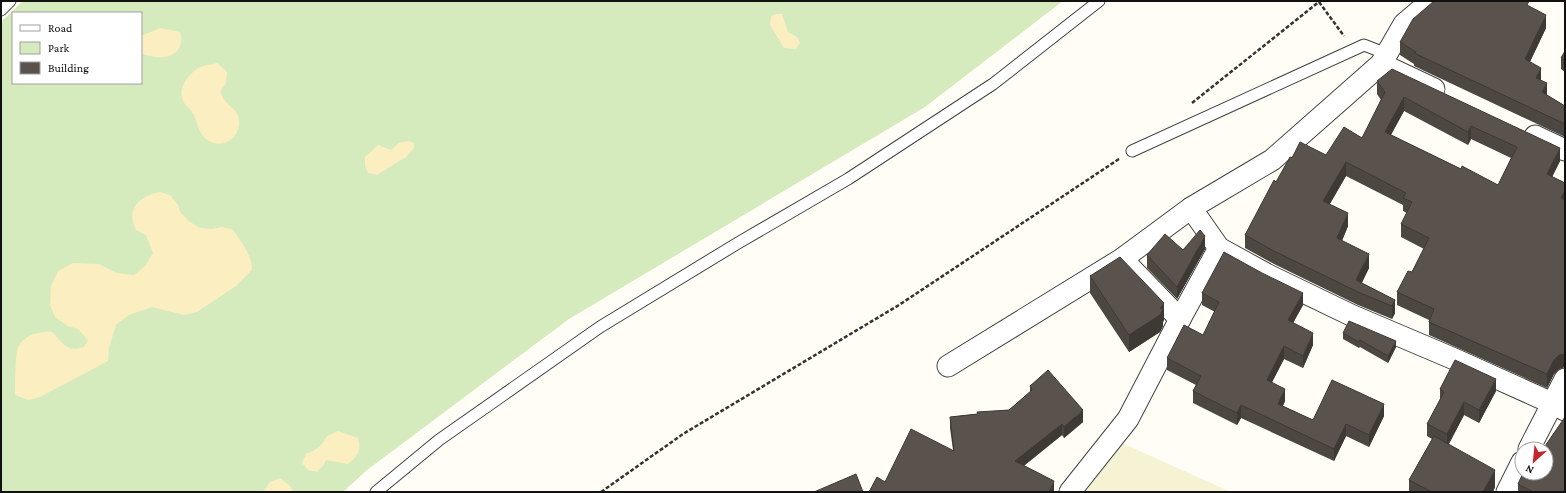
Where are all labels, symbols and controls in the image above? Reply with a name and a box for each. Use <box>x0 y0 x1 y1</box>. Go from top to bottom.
legend <box>12 12 142 84</box>
text: Road <box>48 21 73 35</box>
text: Park <box>48 41 70 55</box>
text: Building <box>48 61 89 75</box>
north arrow <box>1514 441 1554 481</box>
text: N <box>1523 463 1536 477</box>

